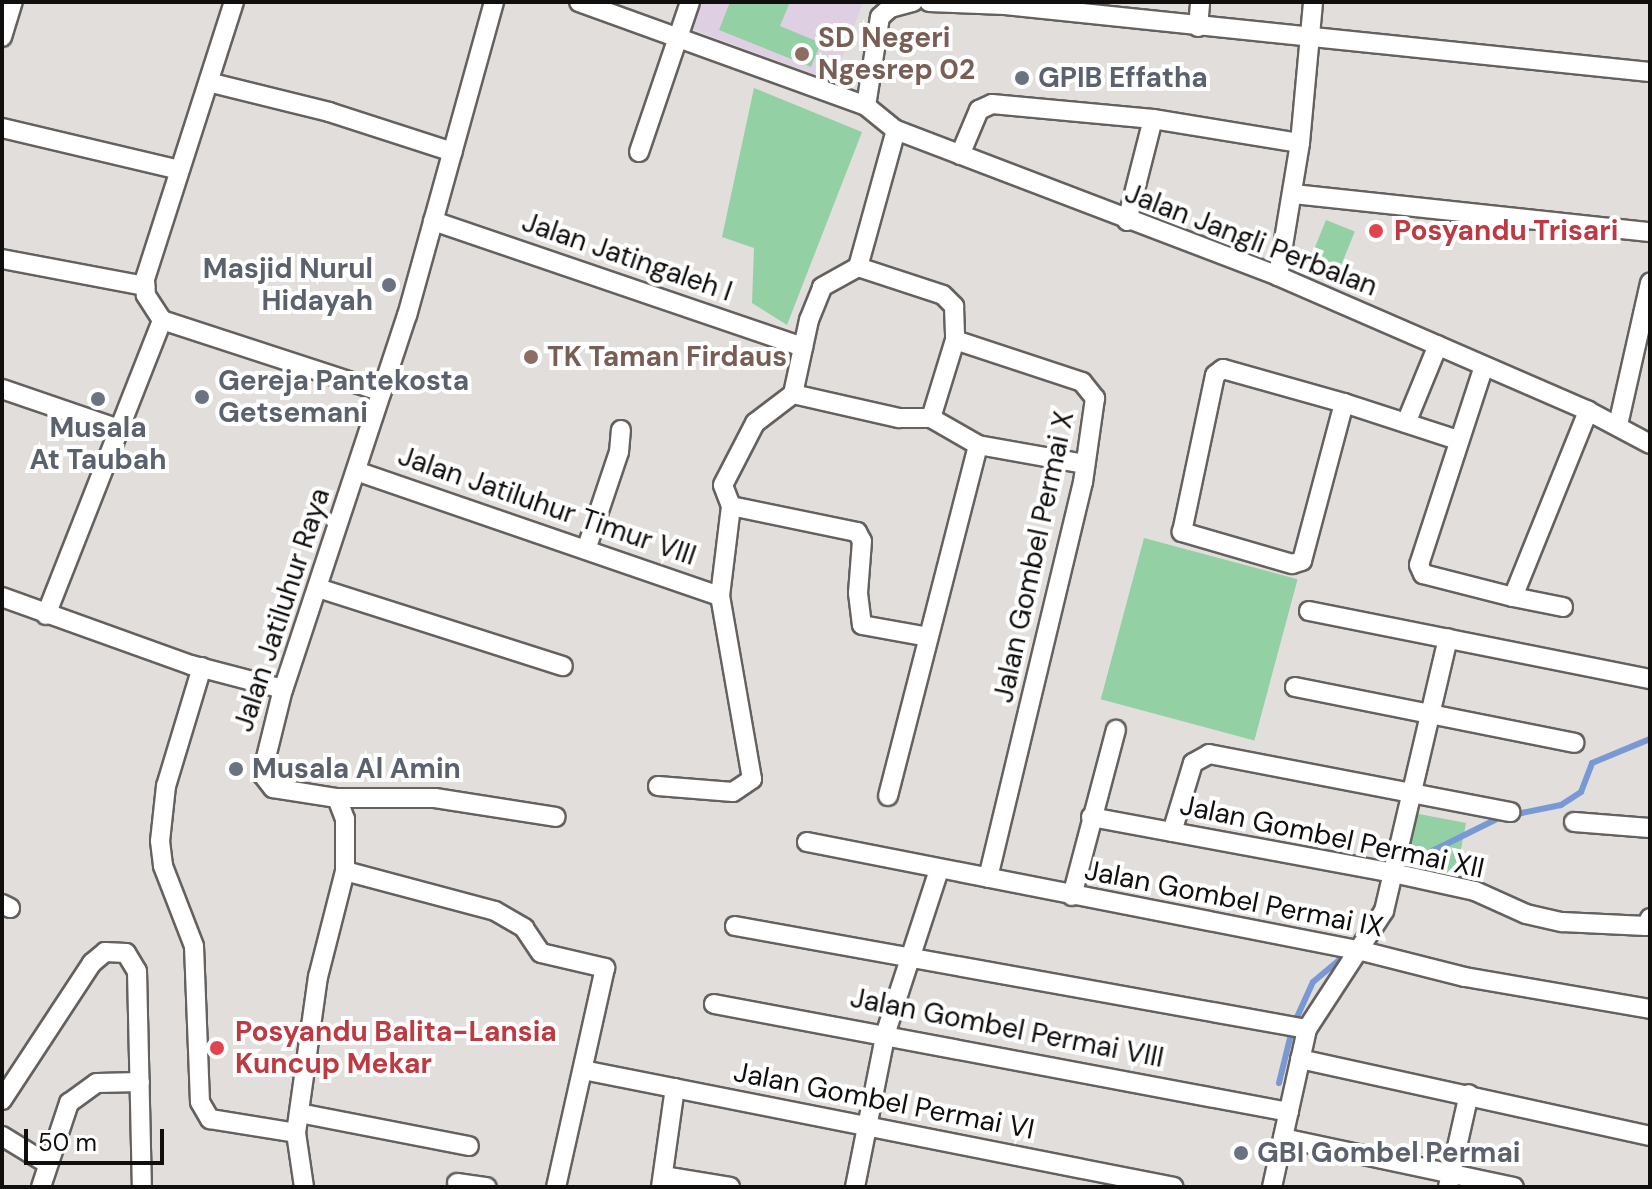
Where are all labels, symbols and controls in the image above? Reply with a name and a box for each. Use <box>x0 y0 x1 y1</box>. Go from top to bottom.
place label: SD Negeri Ngesrep 02 <box>818 21 975 87</box>
marker: SD Negeri Ngesrep 02 <box>793 45 811 63</box>
place label: GPIB Effatha <box>1038 61 1208 95</box>
marker: GPIB Effatha <box>1013 69 1031 87</box>
street label: Jalan Jangli Perbalan <box>1120 176 1382 304</box>
street label: Jalan Jatingaleh I <box>518 205 736 309</box>
place label: Posyandu Trisari <box>1394 214 1618 248</box>
marker: Posyandu Trisari <box>1365 220 1387 242</box>
place label: Masjid Nurul Hidayah <box>203 252 373 318</box>
marker: Masjid Nurul Hidayah <box>380 276 398 294</box>
place label: TK Taman Firdaus <box>547 340 787 374</box>
marker: TK Taman Firdaus <box>522 348 540 366</box>
place label: Gereja Pantekosta Getsemani <box>218 364 469 430</box>
marker: Gereja Pantekosta Getsemani <box>193 388 211 406</box>
marker: Musala At Taubah <box>89 390 107 408</box>
street label: Jalan Gombel Permai X <box>987 408 1081 706</box>
place label: Musala At Taubah <box>29 411 167 477</box>
street label: Jalan Jatiluhur Timur VIII <box>394 439 700 573</box>
street label: Jalan Jatiluhur Raya <box>227 484 337 736</box>
place label: Musala Al Amin <box>252 752 461 786</box>
marker: Musala Al Amin <box>227 760 245 778</box>
street label: Jalan Gombel Permai XII <box>1177 788 1487 886</box>
street label: Jalan Gombel Permai IX <box>1082 854 1386 944</box>
street label: Jalan Gombel Permai VIII <box>847 981 1167 1075</box>
place label: Posyandu Balita-Lansia Kuncup Mekar <box>235 1015 557 1081</box>
marker: Posyandu Balita-Lansia Kuncup Mekar <box>206 1037 228 1059</box>
street label: Jalan Gombel Permai VI <box>731 1055 1037 1147</box>
scale bar <box>28 1113 168 1163</box>
text: 50 m <box>38 1127 97 1158</box>
place label: GBI Gombel Permai <box>1257 1136 1521 1170</box>
marker: GBI Gombel Permai <box>1232 1144 1250 1162</box>

